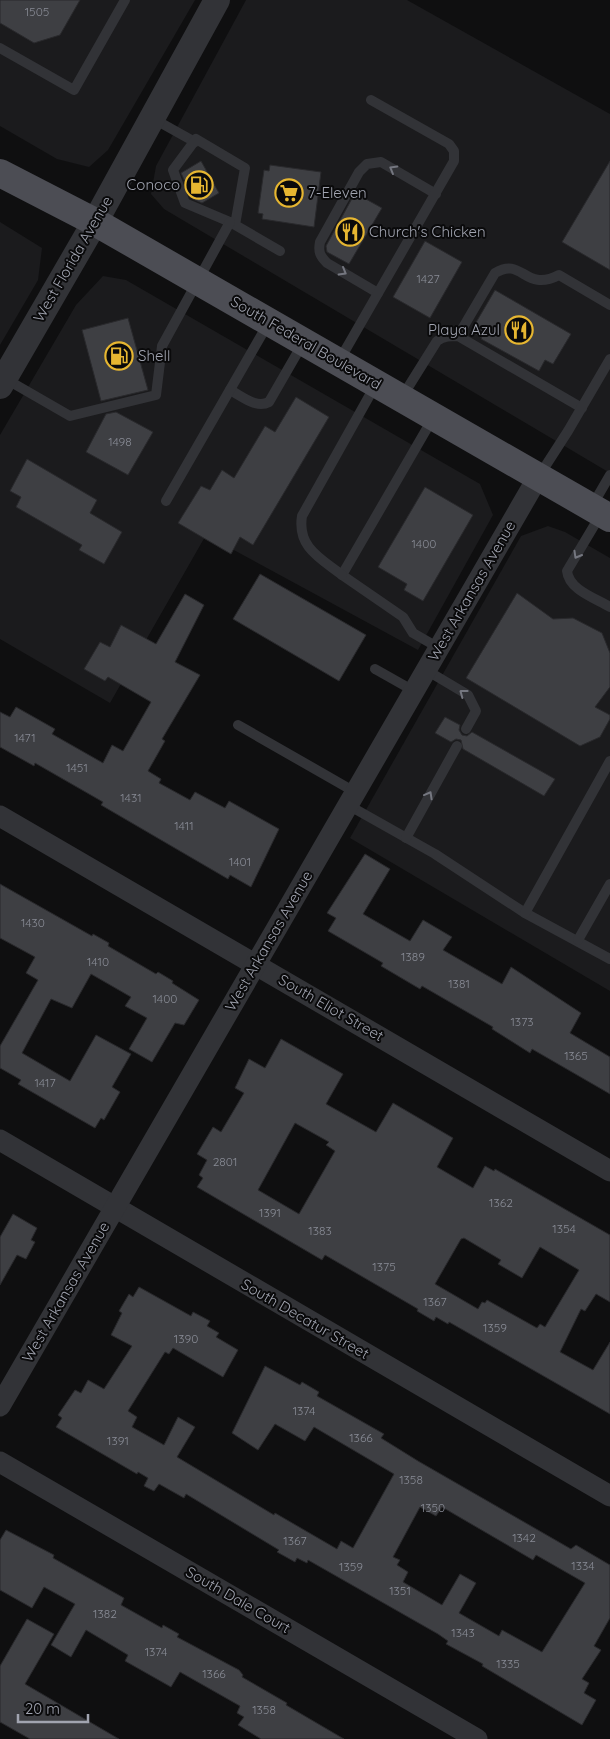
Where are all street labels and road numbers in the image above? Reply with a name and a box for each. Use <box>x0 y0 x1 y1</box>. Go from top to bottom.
street label: West Florida Avenue <box>29 192 116 325</box>
street label: South Federal Boulevard <box>228 292 385 394</box>
street label: West Arkansas Avenue <box>424 517 520 664</box>
street label: West Arkansas Avenue <box>221 867 317 1014</box>
street label: South Eliot Street <box>275 970 387 1045</box>
street label: West Arkansas Avenue <box>18 1218 114 1365</box>
street label: South Decatur Street <box>238 1274 373 1363</box>
street label: South Dale Court <box>183 1562 294 1637</box>

